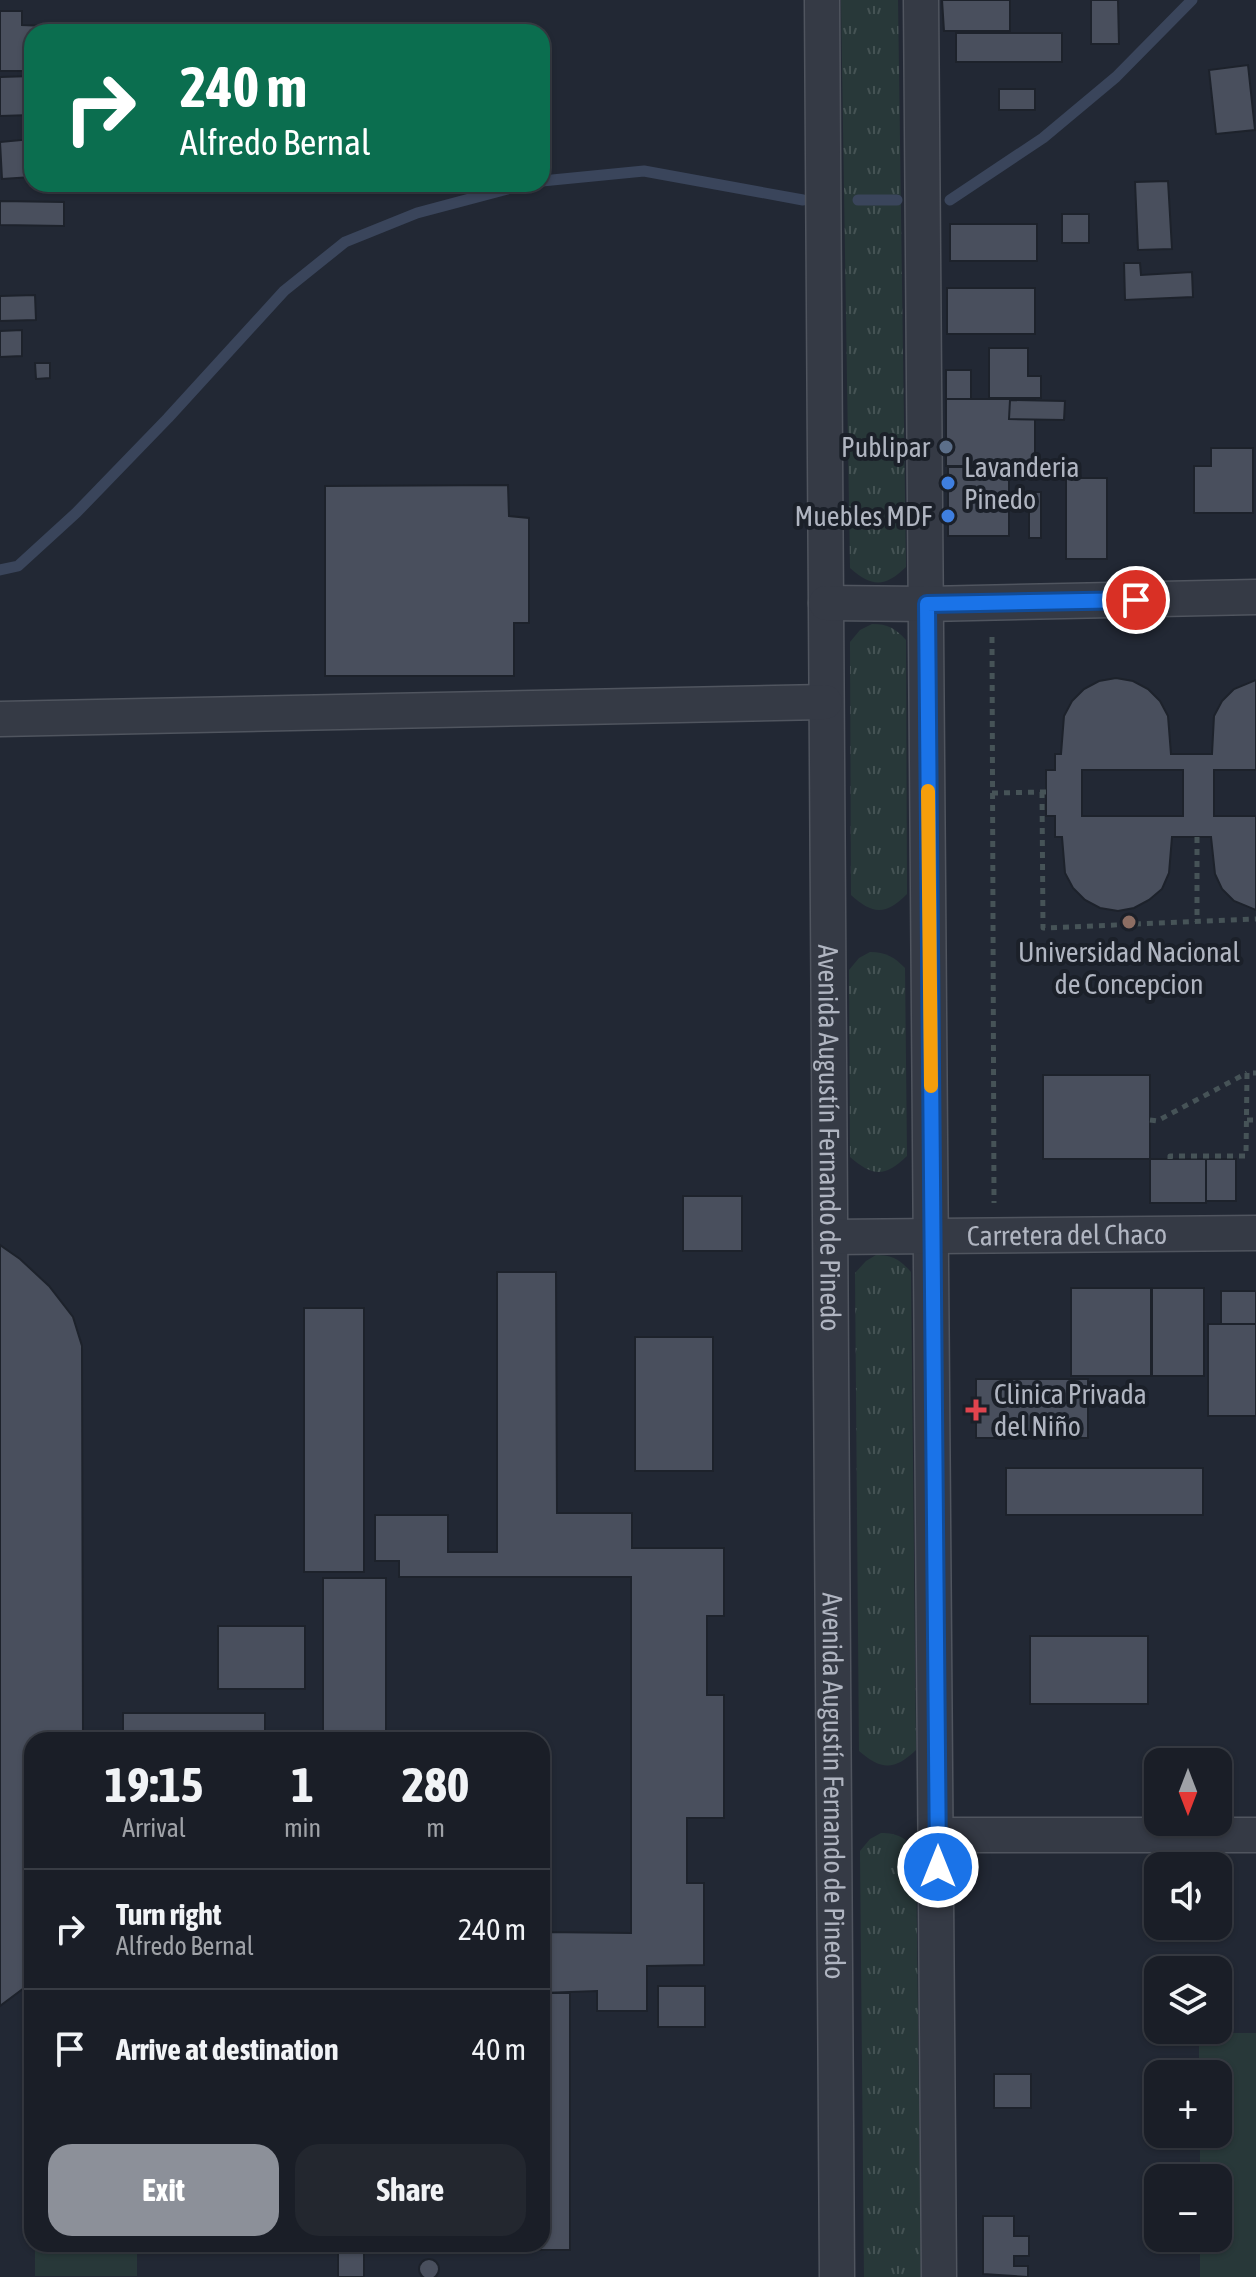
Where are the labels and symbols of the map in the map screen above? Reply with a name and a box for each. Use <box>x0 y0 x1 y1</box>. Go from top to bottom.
place label: Publipar <box>841 431 931 463</box>
marker: Publipar <box>937 438 955 456</box>
place label: Lavanderia Pinedo <box>964 451 1079 515</box>
marker: Lavanderia Pinedo <box>939 474 957 492</box>
place label: Muebles MDF <box>794 500 932 532</box>
marker: Muebles MDF <box>939 507 957 525</box>
pin <box>1102 566 1170 634</box>
marker: Universidad Nacional de Concepcion <box>1120 913 1138 931</box>
place label: Universidad Nacional de Concepcion <box>1018 936 1241 1000</box>
street label: Avenida Augustín Fernando de Pinedo <box>812 944 847 1332</box>
street label: Carretera del Chaco <box>967 1218 1167 1252</box>
place label: Clinica Privada del Niño <box>994 1378 1147 1442</box>
marker: Clinica Privada del Niño <box>965 1399 987 1421</box>
street label: Avenida Augustín Fernando de Pinedo <box>816 1592 851 1980</box>
north arrow <box>1144 1748 1232 1836</box>
position arrow <box>896 1825 980 1909</box>

